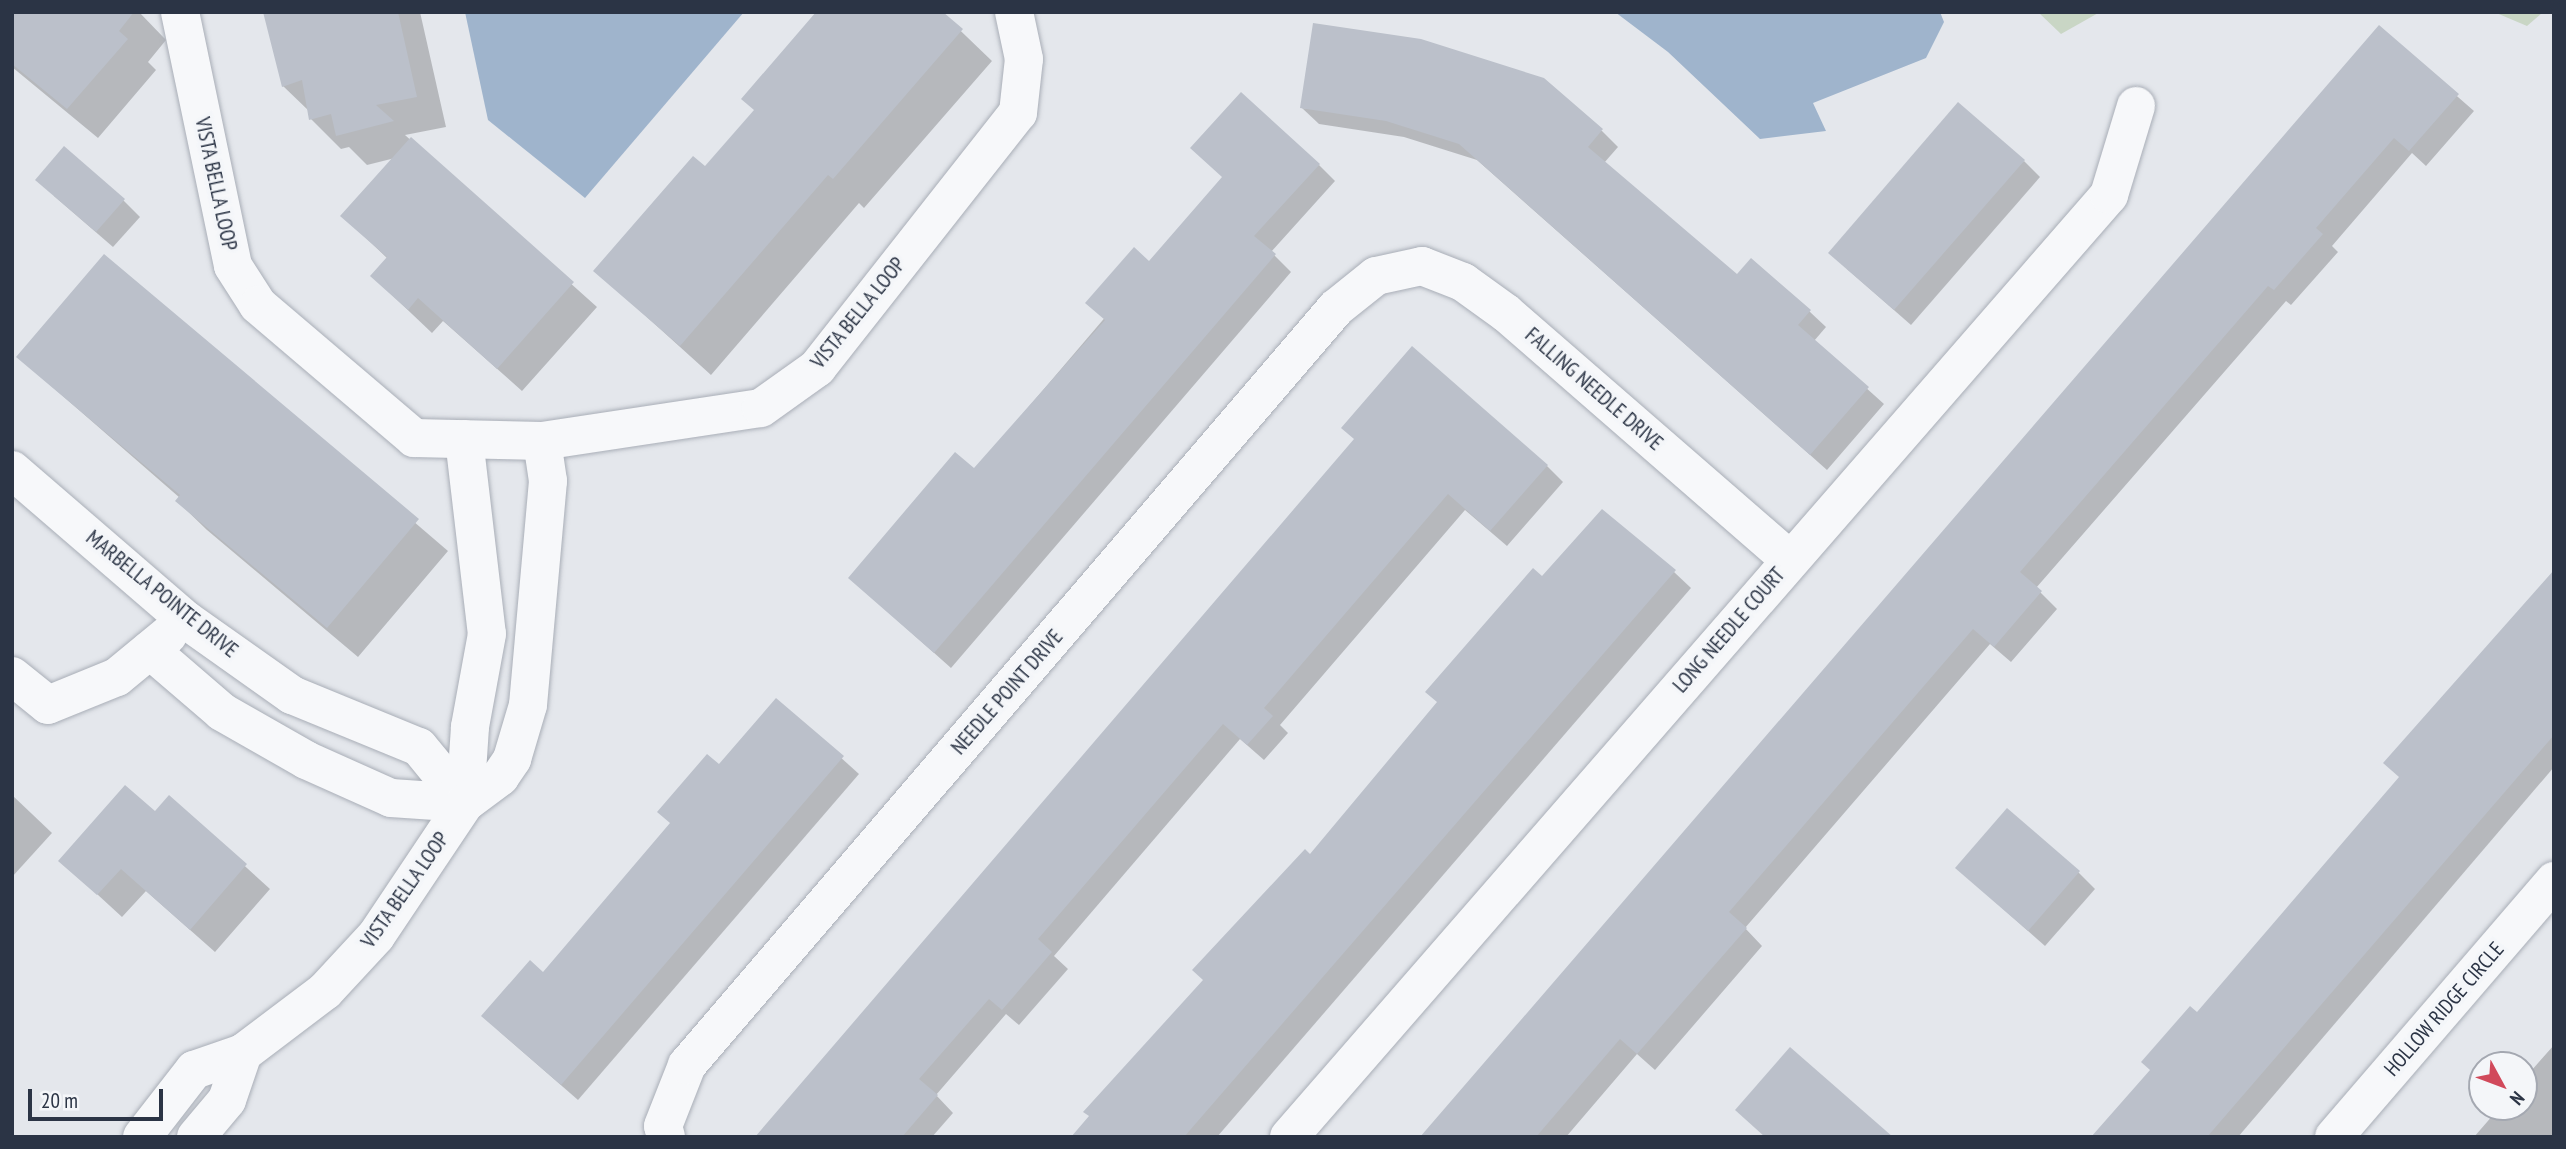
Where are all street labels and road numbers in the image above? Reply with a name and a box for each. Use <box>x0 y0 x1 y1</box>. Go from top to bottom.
street label: VISTA BELLA LOOP <box>189 114 243 254</box>
street label: VISTA BELLA LOOP <box>805 252 911 374</box>
street label: FALLING NEEDLE DRIVE <box>1520 322 1668 456</box>
street label: MARBELLA POINTE DRIVE <box>81 525 243 663</box>
street label: LONG NEEDLE COURT <box>1668 562 1790 698</box>
street label: NEEDLE POINT DRIVE <box>946 624 1068 760</box>
street label: VISTA BELLA LOOP <box>355 827 455 953</box>
street label: HOLLOW RIDGE CIRCLE <box>2379 937 2509 1081</box>

